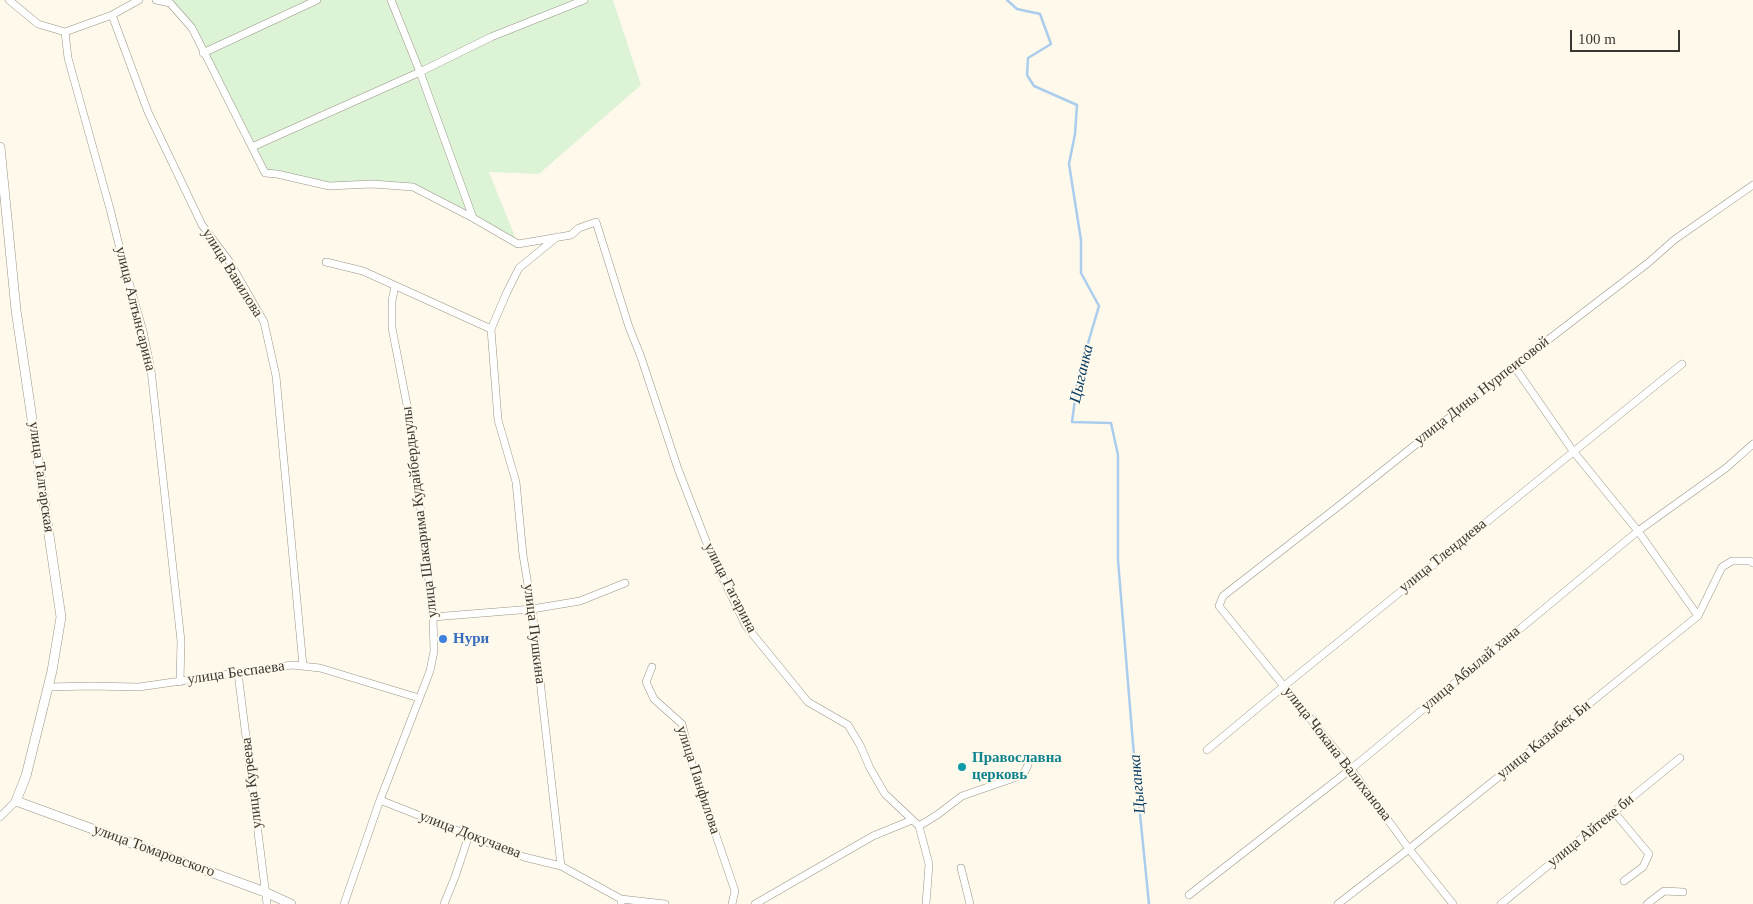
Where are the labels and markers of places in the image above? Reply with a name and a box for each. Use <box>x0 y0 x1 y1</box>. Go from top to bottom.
place label: Нури <box>453 630 489 648</box>
marker: Нури <box>437 633 449 645</box>
place label: Православна церковь <box>972 749 1062 784</box>
marker: Православна церковь <box>956 761 968 773</box>

